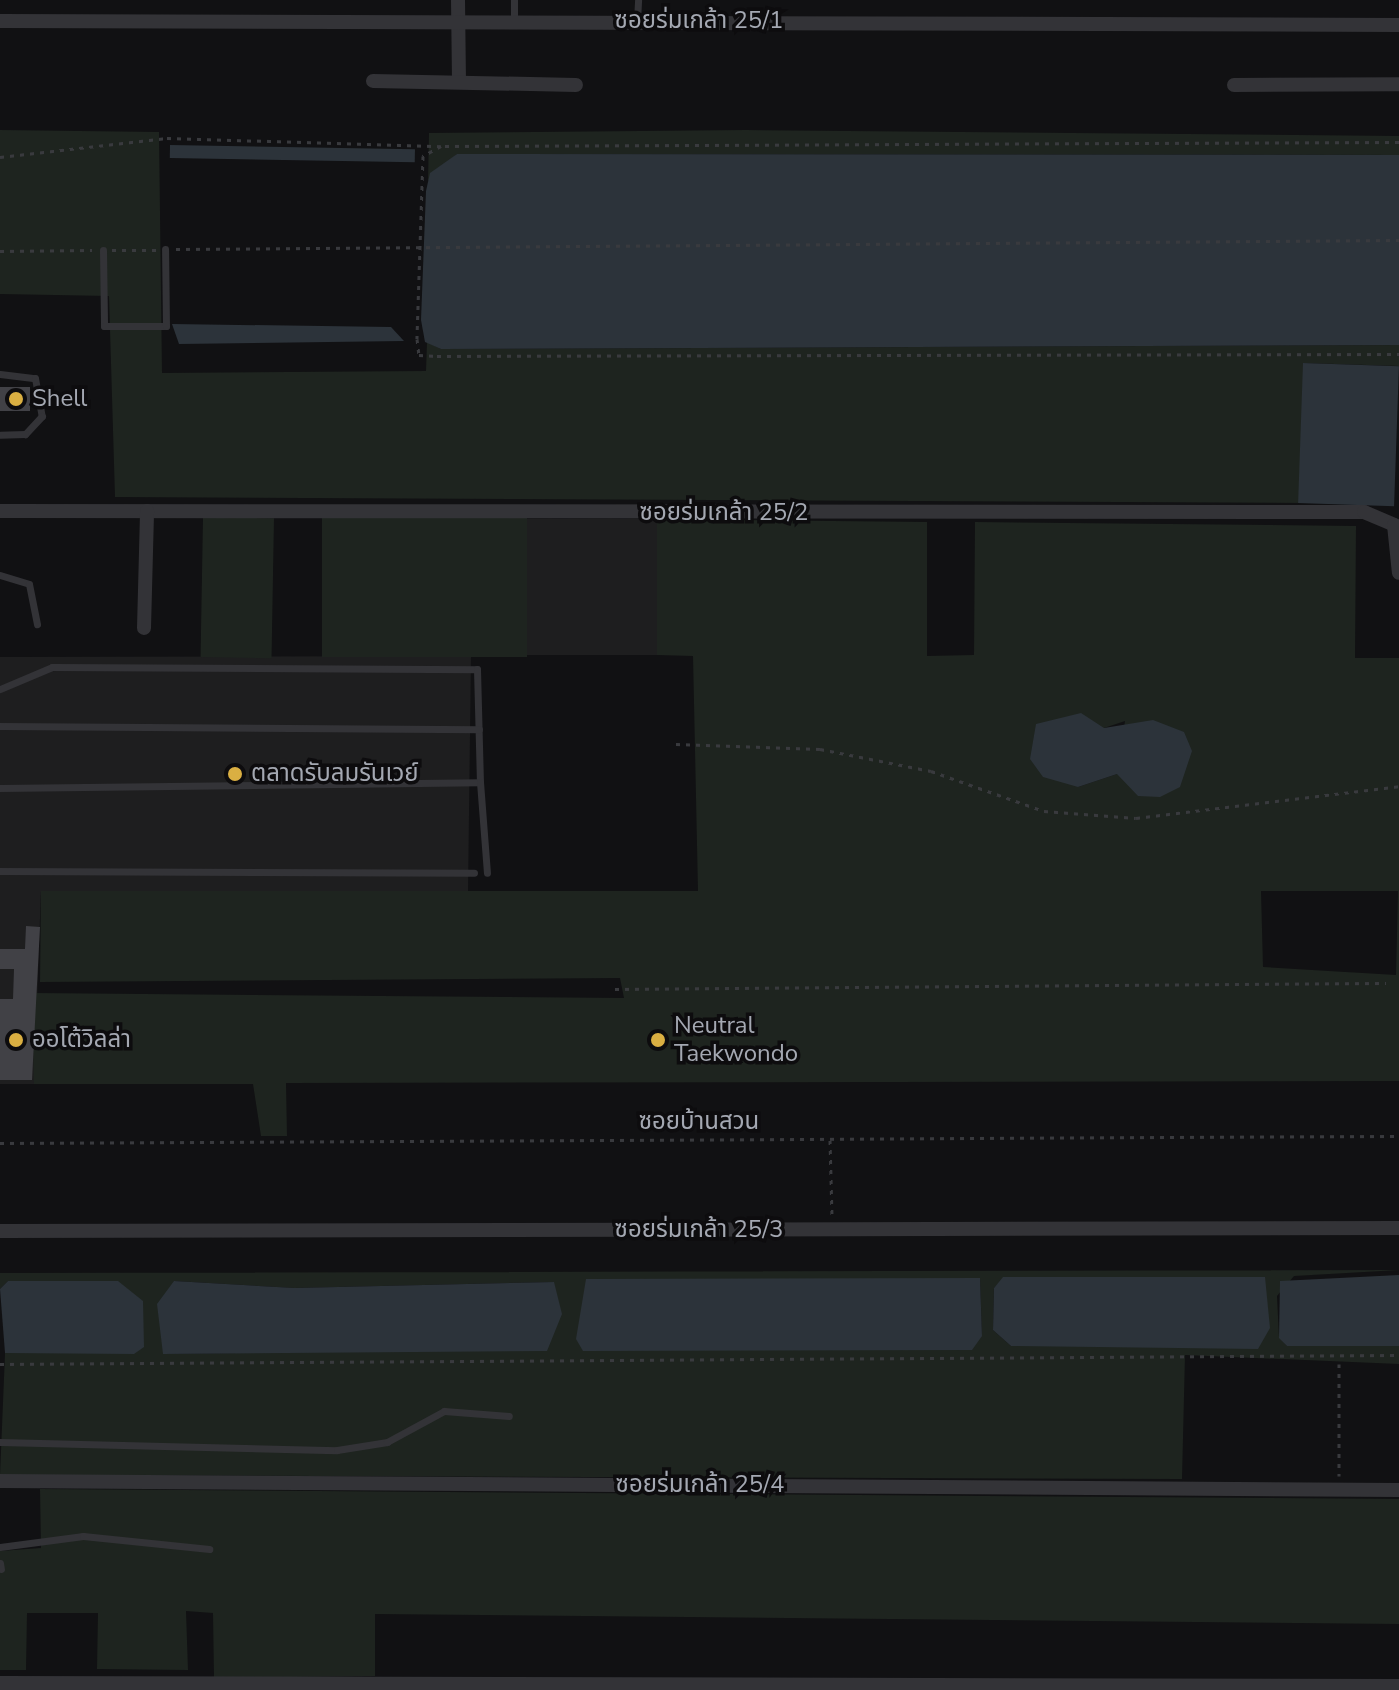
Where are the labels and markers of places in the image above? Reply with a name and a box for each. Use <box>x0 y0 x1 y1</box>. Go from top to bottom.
place label: Shell <box>32 385 87 413</box>
marker: Shell <box>7 390 25 408</box>
place label: ตลาดรับลมรันเวย์ <box>251 760 418 788</box>
marker: ตลาดรับลมรันเวย์ <box>226 765 244 783</box>
place label: Neutral Taekwondo <box>674 1012 798 1068</box>
place label: ออโต้วิลล่า <box>32 1026 131 1054</box>
marker: ออโต้วิลล่า <box>7 1031 25 1049</box>
marker: Neutral Taekwondo <box>649 1031 667 1049</box>

